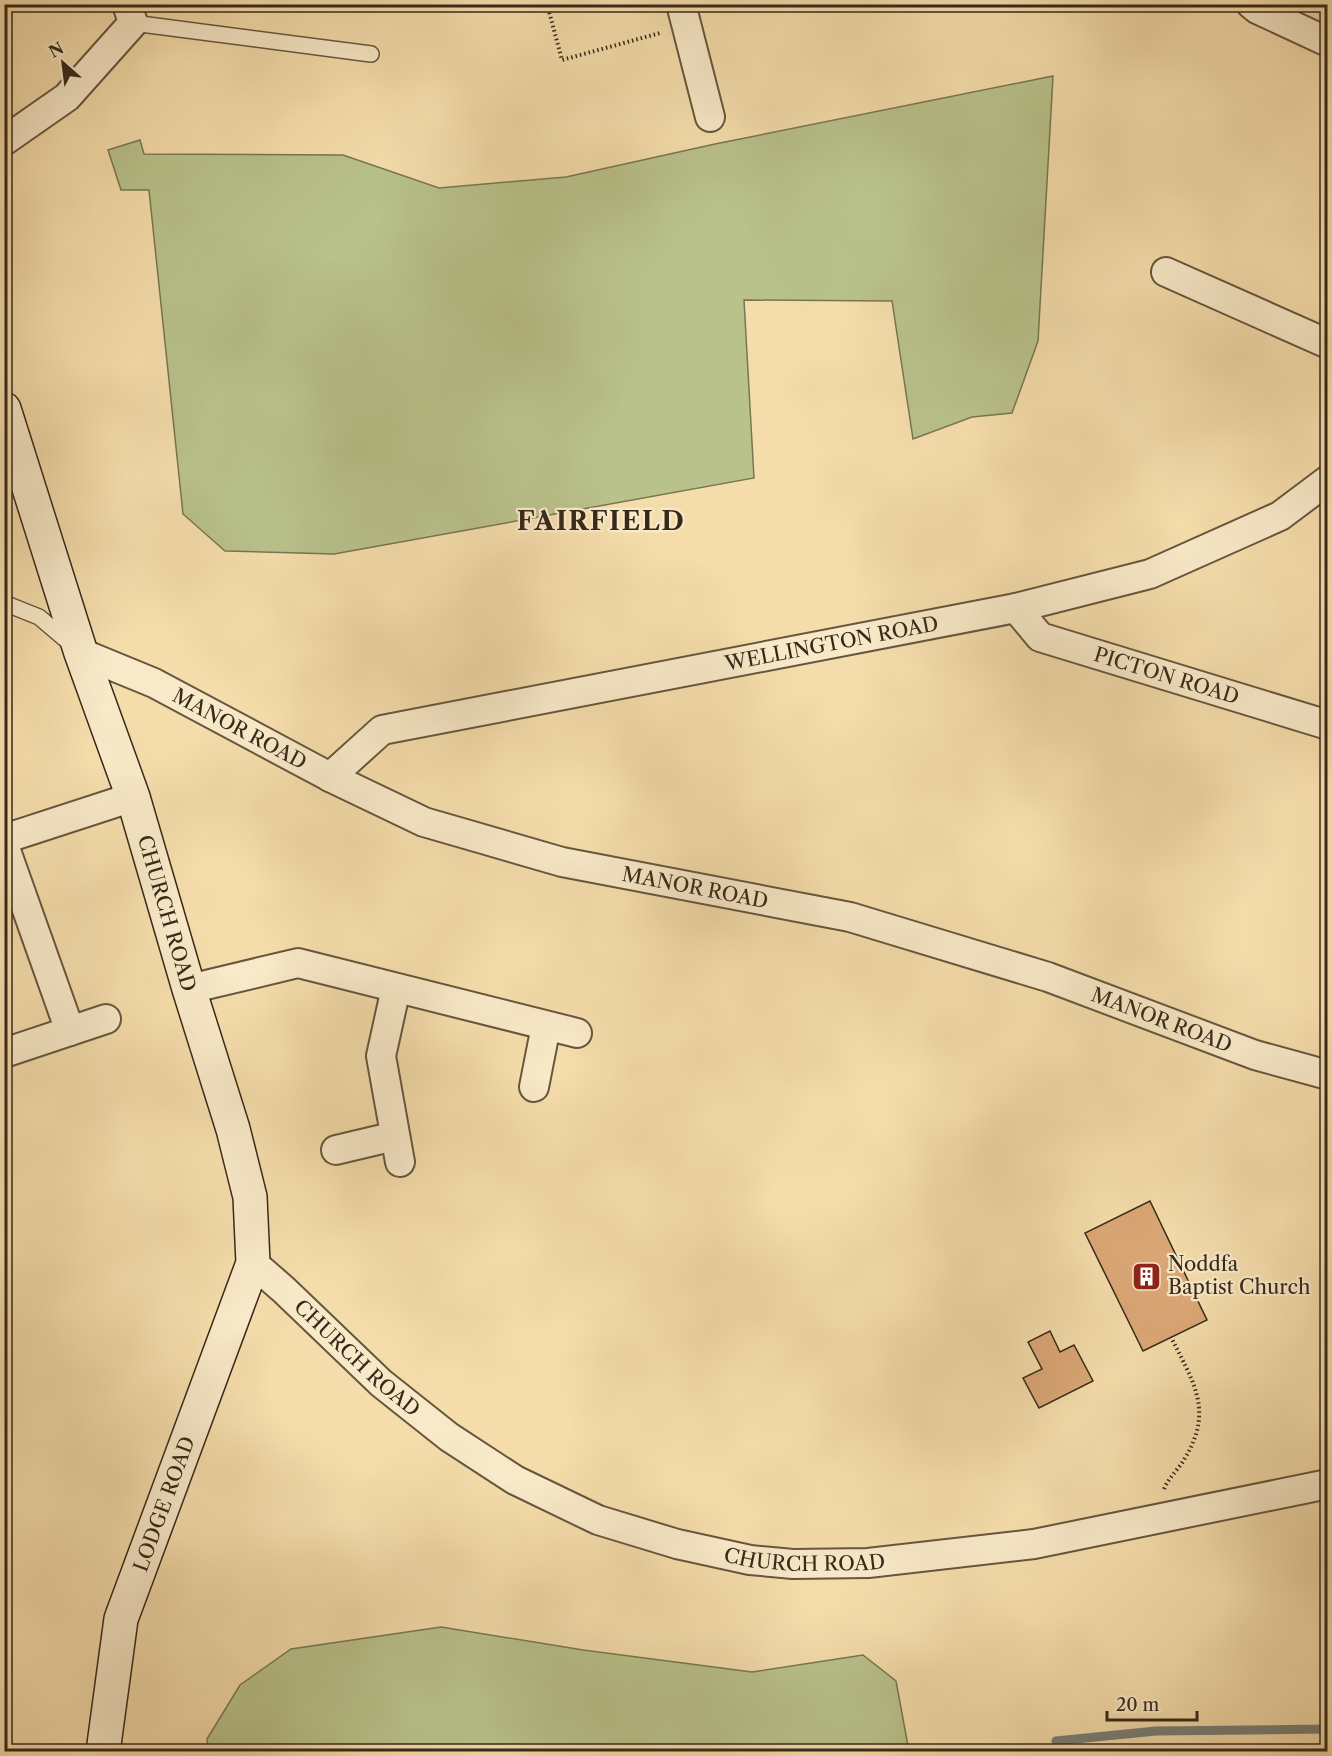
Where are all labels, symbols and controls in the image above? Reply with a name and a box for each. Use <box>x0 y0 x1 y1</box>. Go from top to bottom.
north arrow <box>33 33 93 93</box>
text: N <box>45 38 67 62</box>
district label: FAIRFIELD <box>517 505 685 537</box>
street label: WELLINGTON ROAD <box>722 611 940 676</box>
street label: PICTON ROAD <box>1091 642 1242 709</box>
street label: MANOR ROAD <box>169 683 311 774</box>
street label: CHURCH ROAD <box>133 832 201 994</box>
street label: MANOR ROAD <box>620 862 770 913</box>
street label: MANOR ROAD <box>1088 982 1235 1057</box>
place label: Noddfa Baptist Church <box>1168 1252 1311 1299</box>
building icon: Noddfa Baptist Church <box>1131 1260 1163 1292</box>
street label: CHURCH ROAD <box>289 1294 425 1421</box>
street label: LODGE ROAD <box>128 1433 200 1575</box>
street label: CHURCH ROAD <box>722 1543 886 1576</box>
scale bar <box>1107 1684 1197 1722</box>
text: 20 m <box>1116 1694 1160 1716</box>

